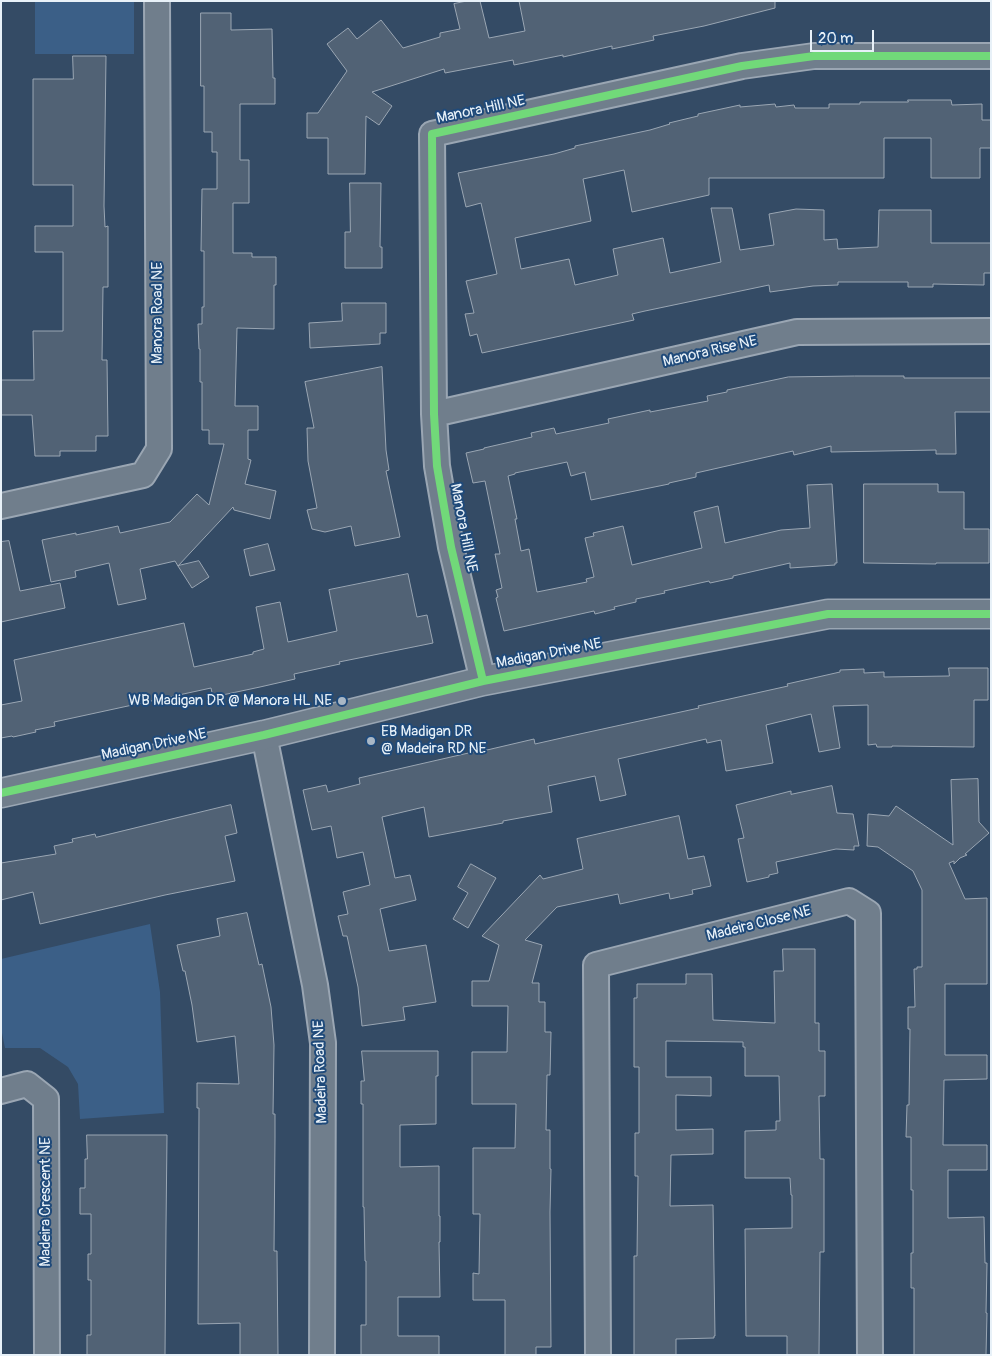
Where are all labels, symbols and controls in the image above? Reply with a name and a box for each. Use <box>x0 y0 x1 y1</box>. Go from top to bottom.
scale bar <box>812 20 876 52</box>
text: 20 m <box>818 29 853 48</box>
street label: Manora Hill NE <box>435 92 527 128</box>
street label: Manora Road NE <box>149 262 167 364</box>
street label: Manora Rise NE <box>661 332 759 372</box>
street label: Manora Hill NE <box>446 482 480 574</box>
street label: Madigan Drive NE <box>495 635 603 673</box>
place label: WB Madigan DR @ Manora HL NE <box>128 692 332 710</box>
marker: WB Madigan DR @ Manora HL NE <box>336 695 348 707</box>
place label: EB Madigan DR @ Madeira RD NE <box>381 723 486 758</box>
street label: Madigan Drive NE <box>100 725 208 765</box>
marker: EB Madigan DR @ Madeira RD NE <box>365 735 377 747</box>
street label: Madeira Close NE <box>705 902 813 946</box>
street label: Madeira Road NE <box>310 1020 332 1124</box>
street label: Madeira Crescent NE <box>37 1137 55 1267</box>

